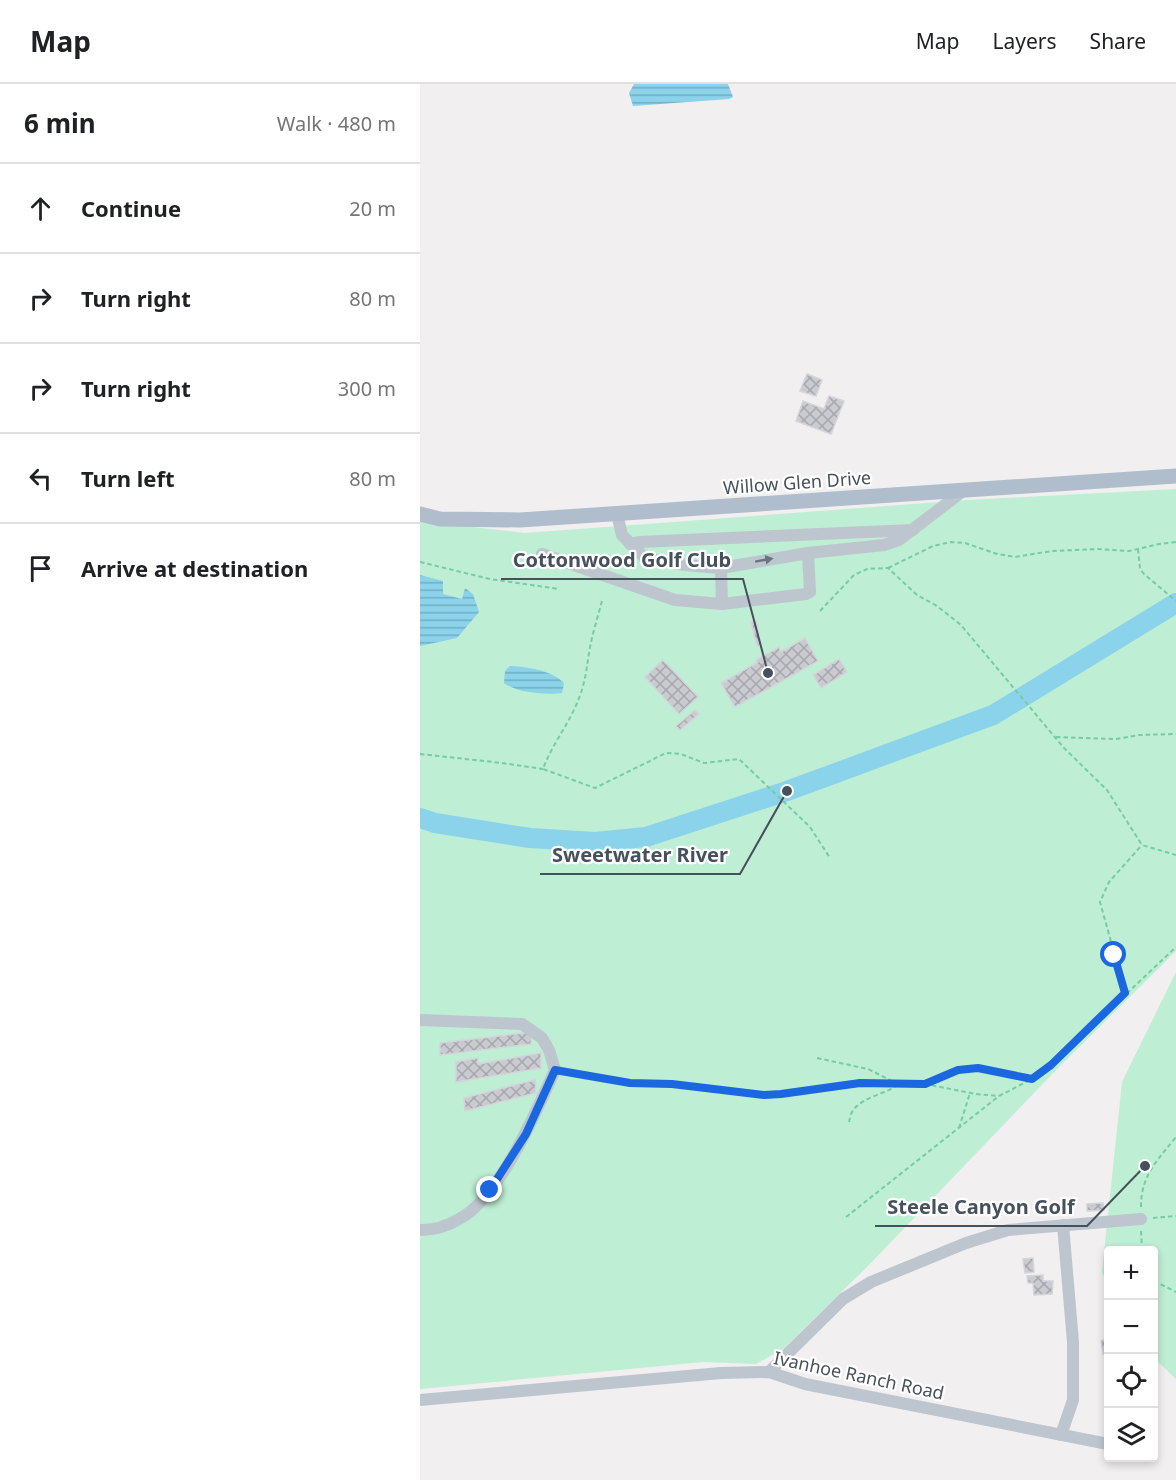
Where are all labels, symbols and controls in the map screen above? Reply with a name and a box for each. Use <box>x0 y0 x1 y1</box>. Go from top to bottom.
text: Map <box>30 22 91 60</box>
text: Map <box>916 27 960 55</box>
text: Layers <box>993 27 1057 55</box>
text: Share <box>1090 27 1146 55</box>
text: 6 min <box>24 105 96 141</box>
text: Walk · 480 m <box>277 110 396 137</box>
icon: ahead <box>24 192 57 225</box>
text: Continue <box>81 193 181 223</box>
text: 20 m <box>349 195 396 222</box>
icon: right <box>24 282 57 315</box>
text: Turn right <box>81 283 191 313</box>
text: 80 m <box>349 285 396 312</box>
icon: right <box>24 372 57 405</box>
text: Turn right <box>81 373 191 403</box>
text: 300 m <box>338 375 396 402</box>
icon: left <box>24 462 57 495</box>
text: Turn left <box>81 463 175 493</box>
text: 80 m <box>349 465 396 492</box>
street label: Willow Glen Drive <box>722 465 872 499</box>
callout: Cottonwood Golf Club <box>501 541 743 579</box>
text: Cottonwood Golf Club <box>513 546 731 573</box>
icon: arrive <box>24 552 57 585</box>
text: Arrive at destination <box>81 553 308 583</box>
one-way arrow <box>755 556 774 565</box>
callout: Sweetwater River <box>540 836 740 874</box>
text: Sweetwater River <box>552 841 728 868</box>
route start <box>1100 941 1126 967</box>
route end <box>476 1176 502 1202</box>
callout: Steele Canyon Golf <box>875 1188 1087 1226</box>
text: Steele Canyon Golf <box>887 1193 1076 1220</box>
map controls <box>1104 1246 1158 1462</box>
button: + <box>1104 1246 1158 1300</box>
button: − <box>1104 1300 1158 1354</box>
street label: Ivanhoe Ranch Road <box>772 1345 946 1405</box>
button: locate <box>1104 1354 1158 1408</box>
button: layers <box>1104 1408 1158 1462</box>

